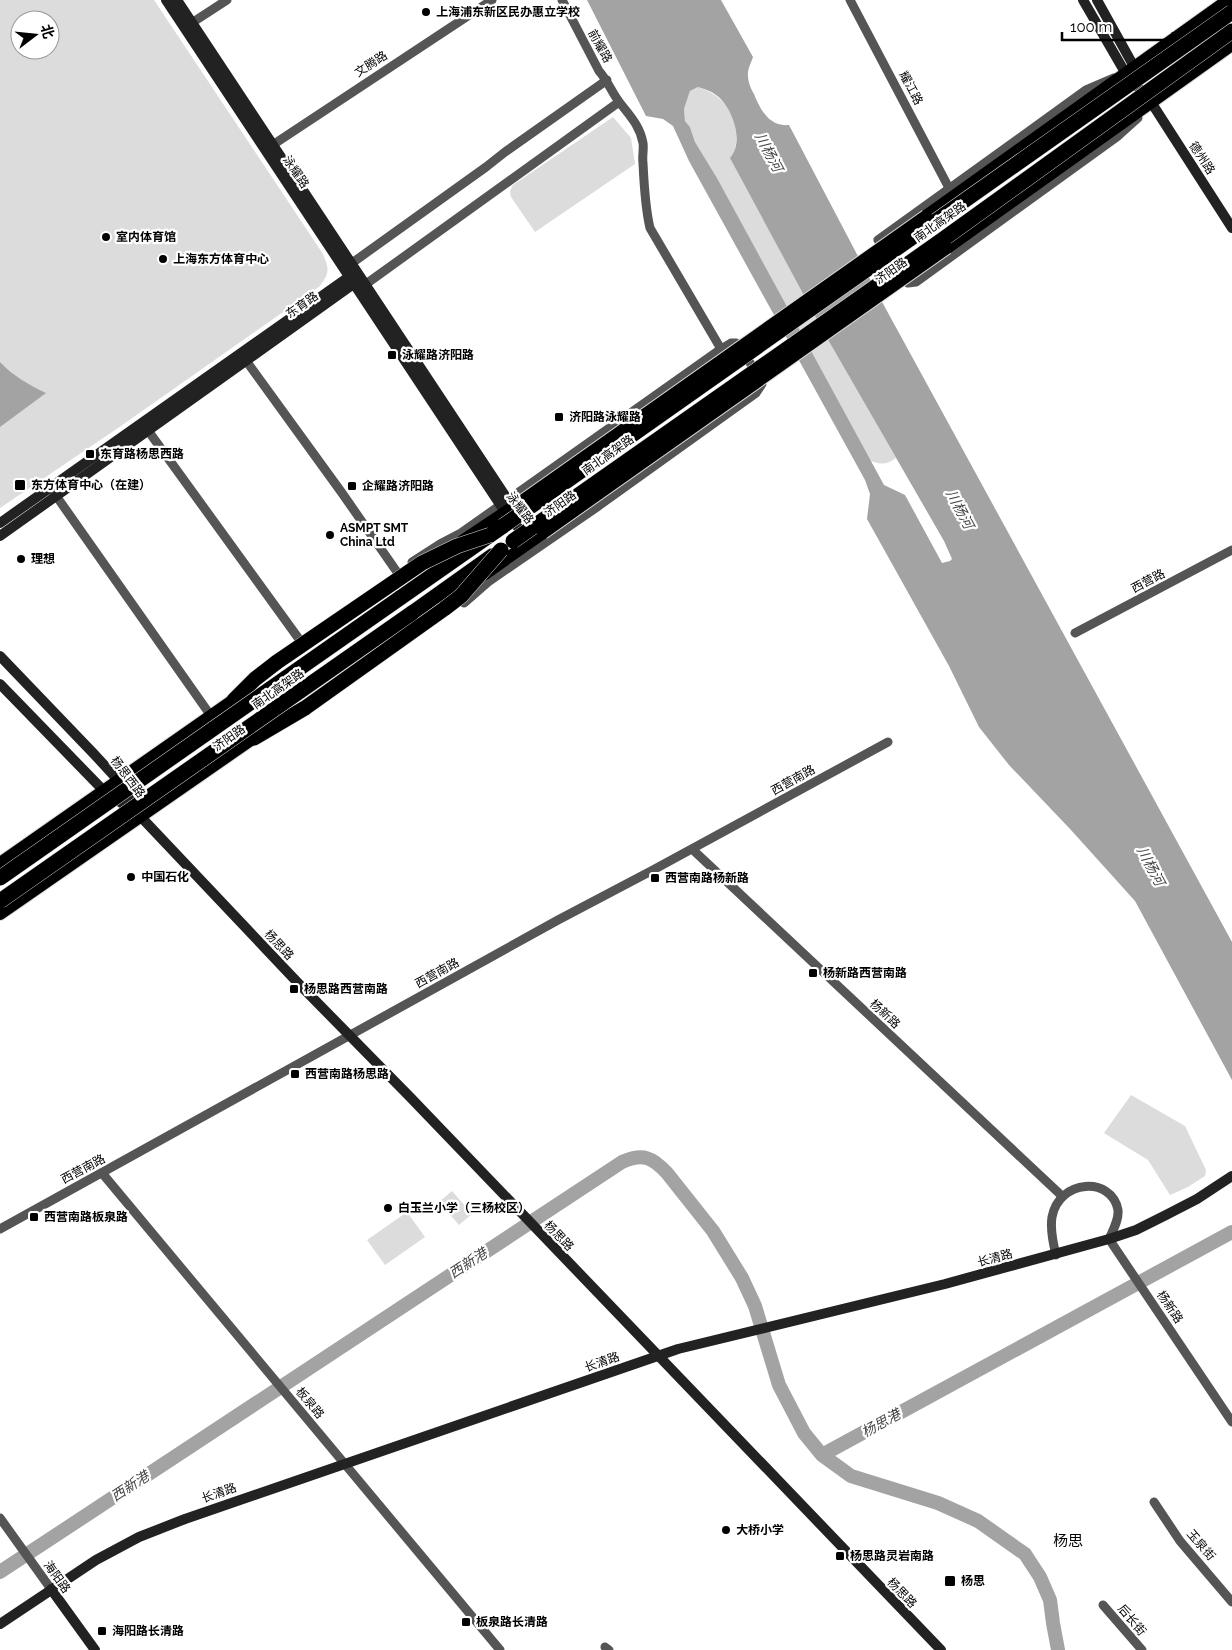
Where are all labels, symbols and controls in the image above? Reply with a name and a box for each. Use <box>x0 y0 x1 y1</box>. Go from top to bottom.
place label: 上海浦东新区民办惠立学校 <box>436 5 580 19</box>
marker: 上海浦东新区民办惠立学校 <box>420 6 432 18</box>
north arrow <box>10 10 60 60</box>
scale bar <box>1062 10 1173 42</box>
text: 100 m <box>1070 18 1112 36</box>
text: 北 <box>38 22 57 40</box>
street label: 前耀路 <box>585 27 615 65</box>
street label: 文腾路 <box>352 48 390 80</box>
street label: 耀江路 <box>896 69 926 107</box>
water label: 川杨河 <box>752 130 787 177</box>
street label: 德州路 <box>1186 139 1218 177</box>
street label: 泳耀路 <box>280 153 312 191</box>
street label: 南北高架路 <box>911 199 969 245</box>
place label: 室内体育馆 <box>116 230 176 244</box>
marker: 室内体育馆 <box>100 231 112 243</box>
place label: 上海东方体育中心 <box>173 252 269 266</box>
marker: 上海东方体育中心 <box>157 253 169 265</box>
street label: 济阳路 <box>872 255 910 287</box>
street label: 东育路 <box>283 289 321 321</box>
place label: 泳耀路济阳路 <box>402 348 474 362</box>
marker: 泳耀路济阳路 <box>386 349 398 361</box>
place label: 济阳路泳耀路 <box>569 410 641 424</box>
marker: 济阳路泳耀路 <box>553 411 565 423</box>
street label: 南北高架路 <box>579 432 637 478</box>
place label: 东育路杨思西路 <box>100 447 184 461</box>
marker: 东育路杨思西路 <box>84 448 96 460</box>
marker: 东方体育中心（在建） <box>13 478 27 492</box>
place label: 东方体育中心（在建） <box>31 478 151 492</box>
place label: 企耀路济阳路 <box>362 479 434 493</box>
marker: 企耀路济阳路 <box>346 480 358 492</box>
water label: 川杨河 <box>943 487 978 534</box>
street label: 济阳路 <box>541 488 579 520</box>
street label: 泳耀路 <box>504 489 536 527</box>
place label: ASMPT SMT China Ltd <box>340 521 409 549</box>
marker: ASMPT SMT China Ltd <box>324 529 336 541</box>
place label: 理想 <box>31 552 55 566</box>
marker: 理想 <box>15 553 27 565</box>
street label: 西营路 <box>1129 566 1167 596</box>
street label: 南北高架路 <box>249 666 307 712</box>
street label: 济阳路 <box>210 722 248 754</box>
street label: 杨思西路 <box>108 754 148 800</box>
street label: 西营南路 <box>769 762 817 798</box>
water label: 川杨河 <box>1134 844 1169 891</box>
place label: 中国石化 <box>141 870 189 884</box>
marker: 中国石化 <box>125 871 137 883</box>
place label: 西营南路杨新路 <box>665 871 749 885</box>
marker: 西营南路杨新路 <box>649 872 661 884</box>
street label: 杨思路 <box>262 927 296 963</box>
street label: 西营南路 <box>413 955 461 991</box>
place label: 杨新路西营南路 <box>823 966 907 980</box>
marker: 杨新路西营南路 <box>807 967 819 979</box>
place label: 杨思路西营南路 <box>304 982 388 996</box>
marker: 杨思路西营南路 <box>288 983 300 995</box>
street label: 杨新路 <box>867 997 903 1031</box>
place label: 西营南路杨思路 <box>305 1067 389 1081</box>
marker: 西营南路杨思路 <box>289 1068 301 1080</box>
street label: 西营南路 <box>59 1152 107 1186</box>
place label: 白玉兰小学（三杨校区） <box>398 1201 530 1215</box>
marker: 白玉兰小学（三杨校区） <box>382 1202 394 1214</box>
place label: 西营南路板泉路 <box>44 1210 128 1224</box>
marker: 西营南路板泉路 <box>28 1211 40 1223</box>
street label: 杨思路 <box>541 1218 577 1254</box>
water label: 西新港 <box>446 1244 492 1281</box>
street label: 长清路 <box>976 1247 1014 1269</box>
street label: 杨新路 <box>1154 1288 1186 1326</box>
street label: 长清路 <box>583 1350 621 1374</box>
street label: 板泉路 <box>293 1385 327 1421</box>
water label: 杨思港 <box>859 1405 905 1440</box>
water label: 西新港 <box>108 1467 154 1504</box>
street label: 长清路 <box>200 1481 238 1505</box>
place label: 大桥小学 <box>736 1523 784 1537</box>
marker: 大桥小学 <box>720 1524 732 1536</box>
street label: 玉泉街 <box>1184 1527 1218 1563</box>
district label: 杨思 <box>1053 1532 1083 1550</box>
place label: 杨思路灵岩南路 <box>850 1549 934 1563</box>
marker: 杨思路灵岩南路 <box>834 1550 846 1562</box>
street label: 海阳路 <box>41 1558 73 1596</box>
marker: 杨思 <box>943 1574 957 1588</box>
place label: 杨思 <box>961 1574 985 1588</box>
street label: 杨思路 <box>884 1575 920 1611</box>
street label: 后长街 <box>1115 1602 1149 1638</box>
place label: 板泉路长清路 <box>476 1615 548 1629</box>
marker: 板泉路长清路 <box>460 1616 472 1628</box>
place label: 海阳路长清路 <box>112 1624 184 1638</box>
marker: 海阳路长清路 <box>96 1625 108 1637</box>

